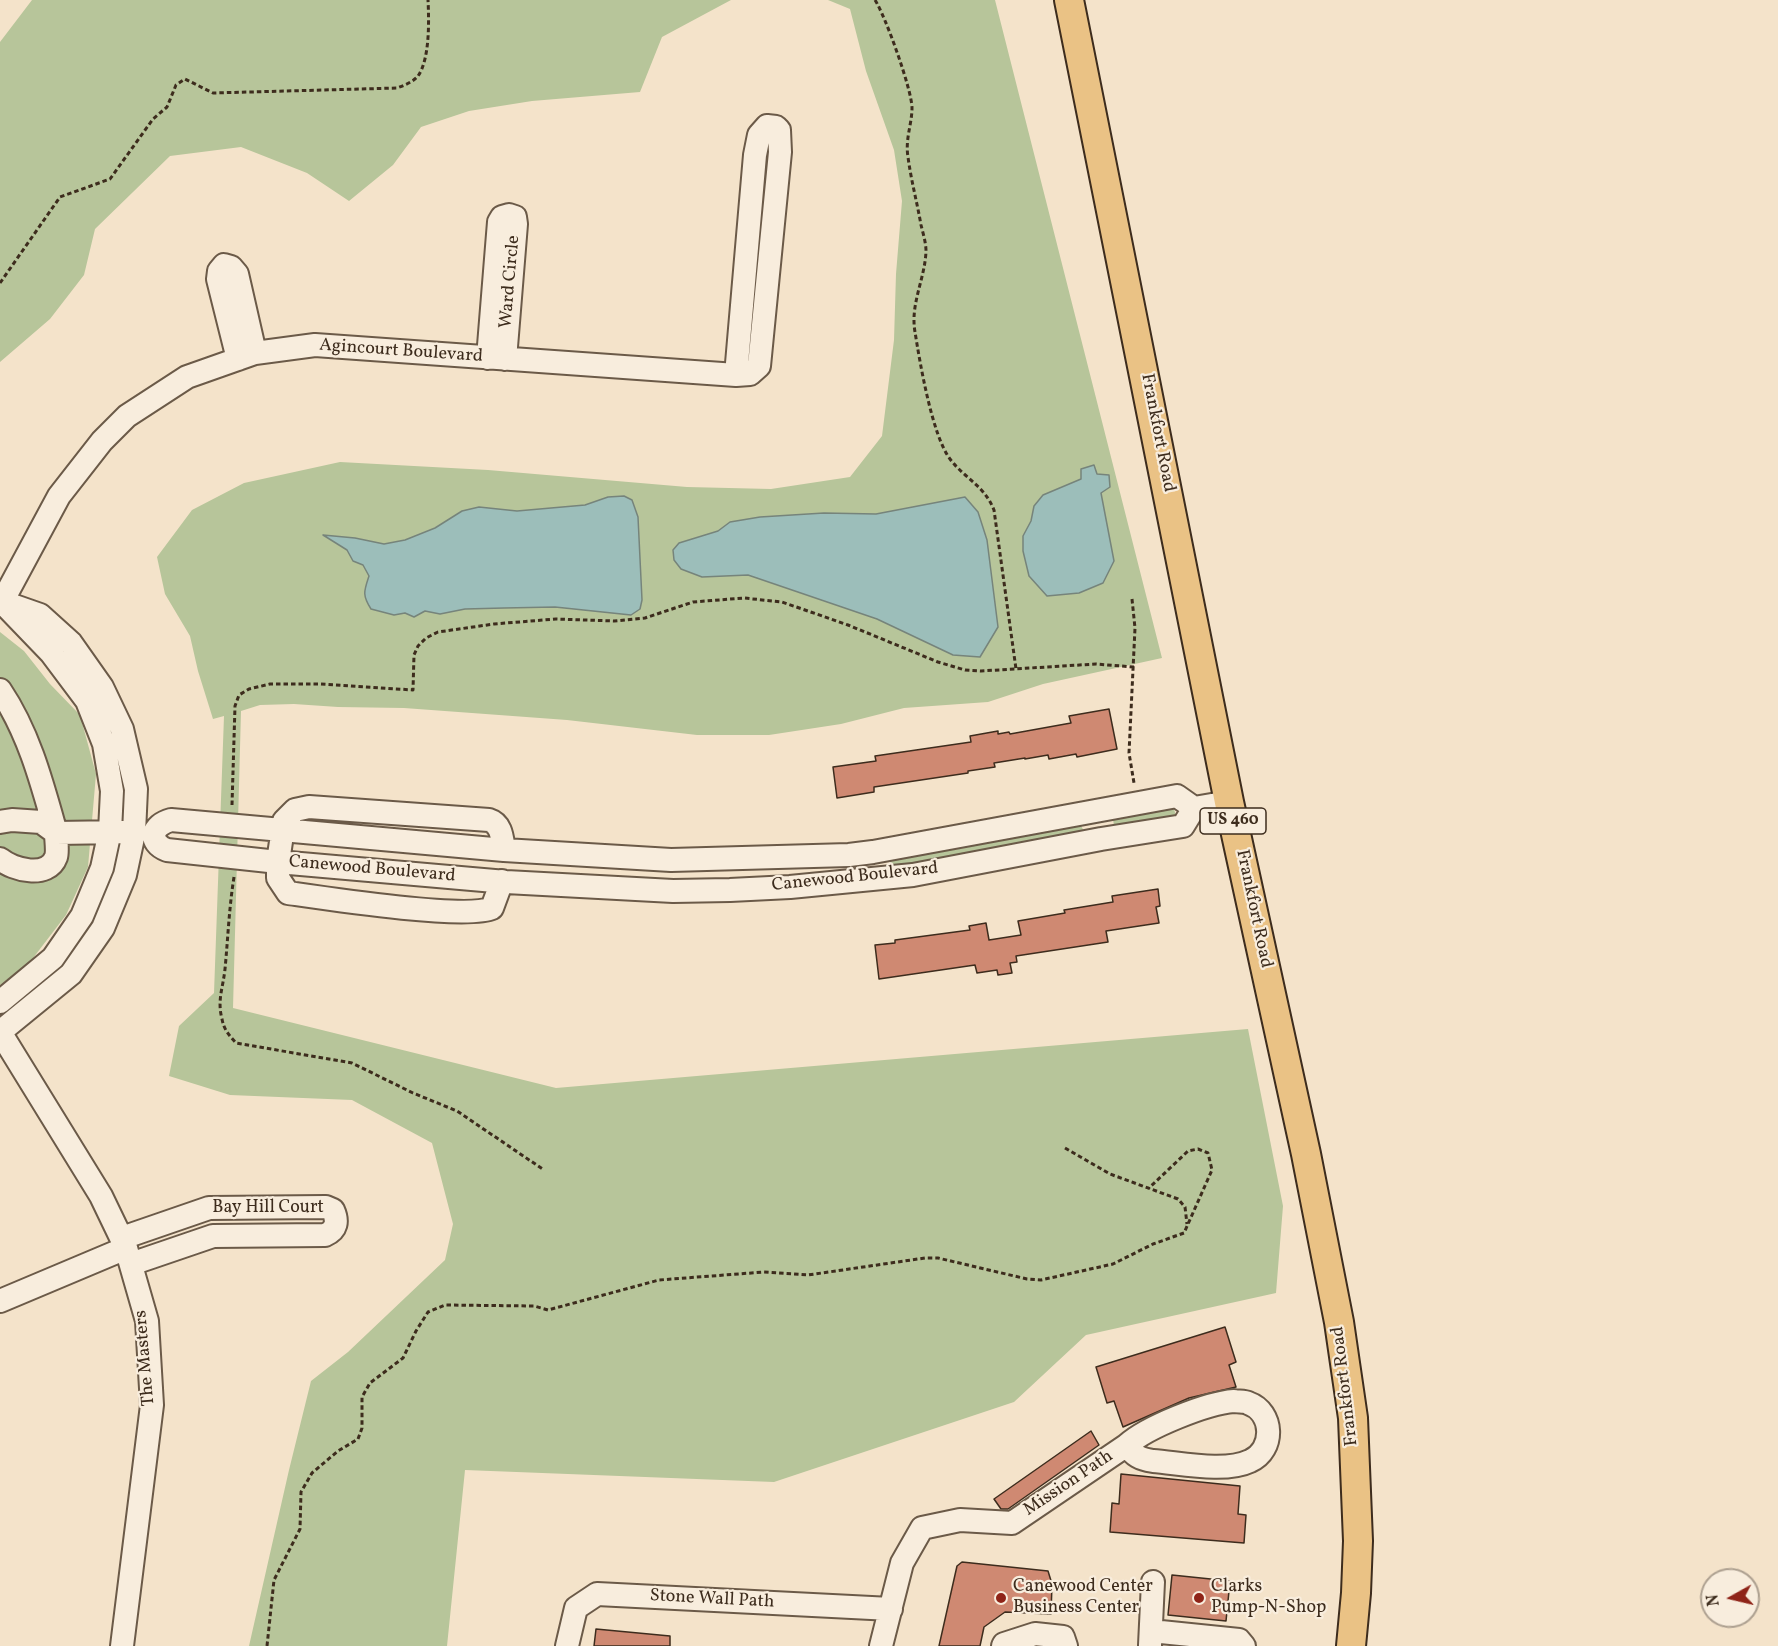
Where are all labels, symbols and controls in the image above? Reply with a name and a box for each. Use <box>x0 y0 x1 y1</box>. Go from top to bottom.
street label: Ward Circle <box>496 235 526 329</box>
street label: Agincourt Boulevard <box>318 336 484 368</box>
street label: Frankfort Road <box>1135 372 1179 494</box>
road number: US 460 <box>1200 808 1266 834</box>
street label: Frankfort Road <box>1230 848 1276 970</box>
street label: Canewood Boulevard <box>288 852 456 888</box>
street label: Canewood Boulevard <box>771 859 939 897</box>
street label: Bay Hill Court <box>212 1198 324 1220</box>
street label: The Masters <box>131 1309 161 1407</box>
street label: Frankfort Road <box>1328 1325 1364 1447</box>
street label: Mission Path <box>1020 1446 1118 1522</box>
north arrow <box>1700 1568 1760 1628</box>
place label: Canewood Center Business Center <box>1013 1577 1153 1620</box>
place label: Clarks Pump-N-Shop <box>1211 1577 1326 1620</box>
street label: Stone Wall Path <box>649 1586 775 1614</box>
marker: Canewood Center Business Center <box>994 1591 1008 1605</box>
marker: Clarks Pump-N-Shop <box>1192 1591 1206 1605</box>
text: N <box>1702 1593 1726 1608</box>

